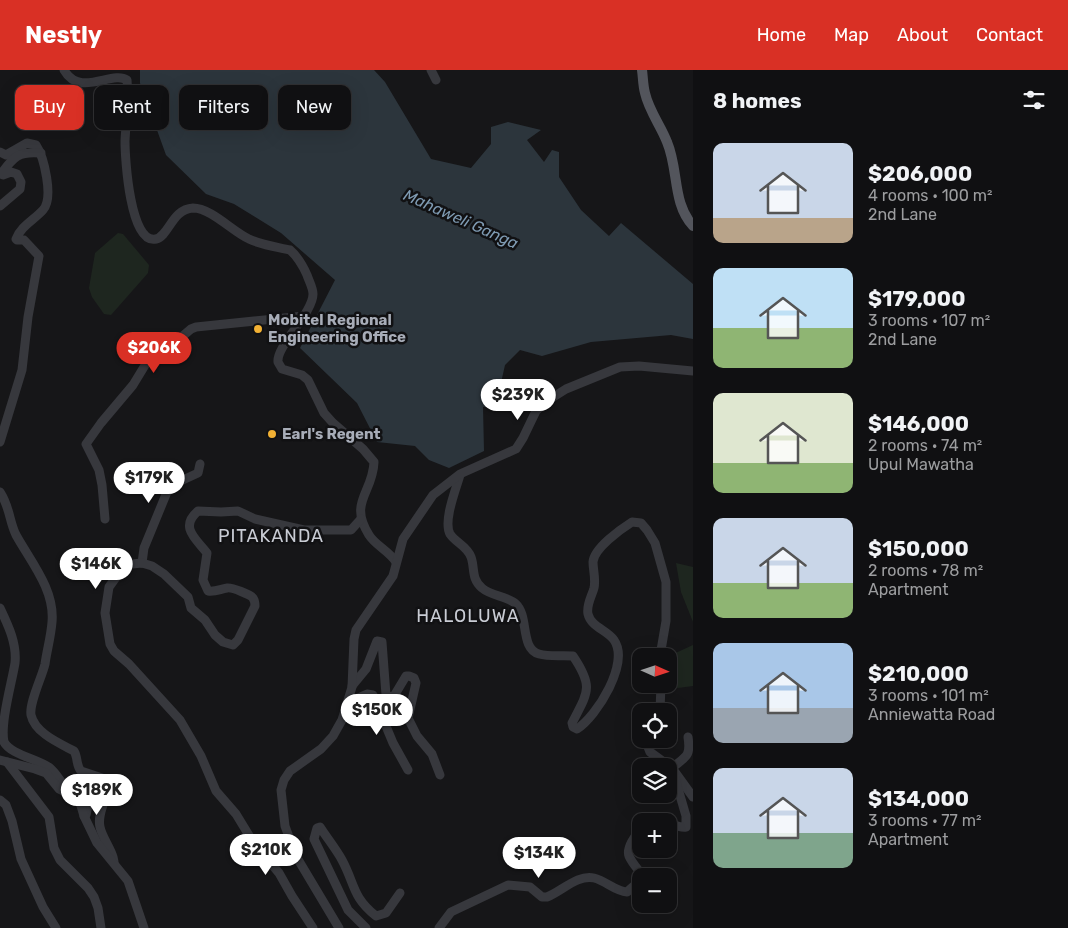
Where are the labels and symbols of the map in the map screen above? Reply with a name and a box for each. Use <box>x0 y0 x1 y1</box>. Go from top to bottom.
water label: Mahaweli Ganga <box>401 185 521 253</box>
place label: Mobitel Regional Engineering Office <box>268 311 406 346</box>
marker: Mobitel Regional Engineering Office <box>252 323 264 335</box>
pin: $206K <box>119 332 189 374</box>
pin: $239K <box>483 378 553 421</box>
place label: Earl's Regent <box>282 425 381 443</box>
marker: Earl's Regent <box>266 428 278 440</box>
pin: $179K <box>114 462 184 504</box>
district label: PITAKANDA <box>218 525 324 547</box>
pin: $146K <box>61 548 131 590</box>
district label: HALOLUWA <box>416 605 520 627</box>
north arrow <box>632 648 678 692</box>
pin: $150K <box>342 694 412 736</box>
pin: $189K <box>62 774 132 816</box>
pin: $210K <box>231 834 301 876</box>
pin: $134K <box>504 836 574 879</box>

